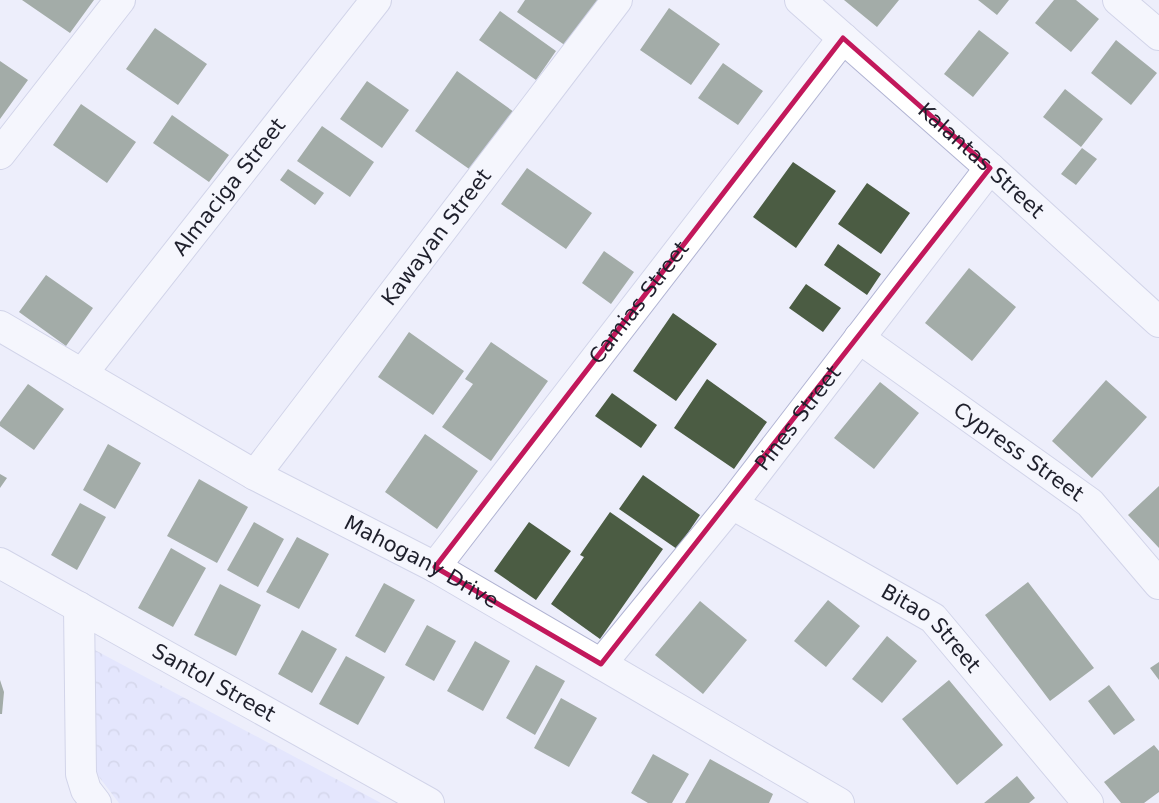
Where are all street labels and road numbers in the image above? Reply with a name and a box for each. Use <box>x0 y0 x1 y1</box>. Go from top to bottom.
street label: Kalantas Street <box>913 98 1049 223</box>
street label: Almaciga Street <box>168 114 290 260</box>
street label: Kawayan Street <box>377 164 496 310</box>
street label: Camias Street <box>584 237 694 369</box>
street label: Pines Street <box>750 361 846 475</box>
street label: Cypress Street <box>949 397 1088 506</box>
street label: Mahogany Drive <box>340 511 503 613</box>
street label: Bitao Street <box>877 579 985 677</box>
street label: Santol Street <box>148 639 279 727</box>

